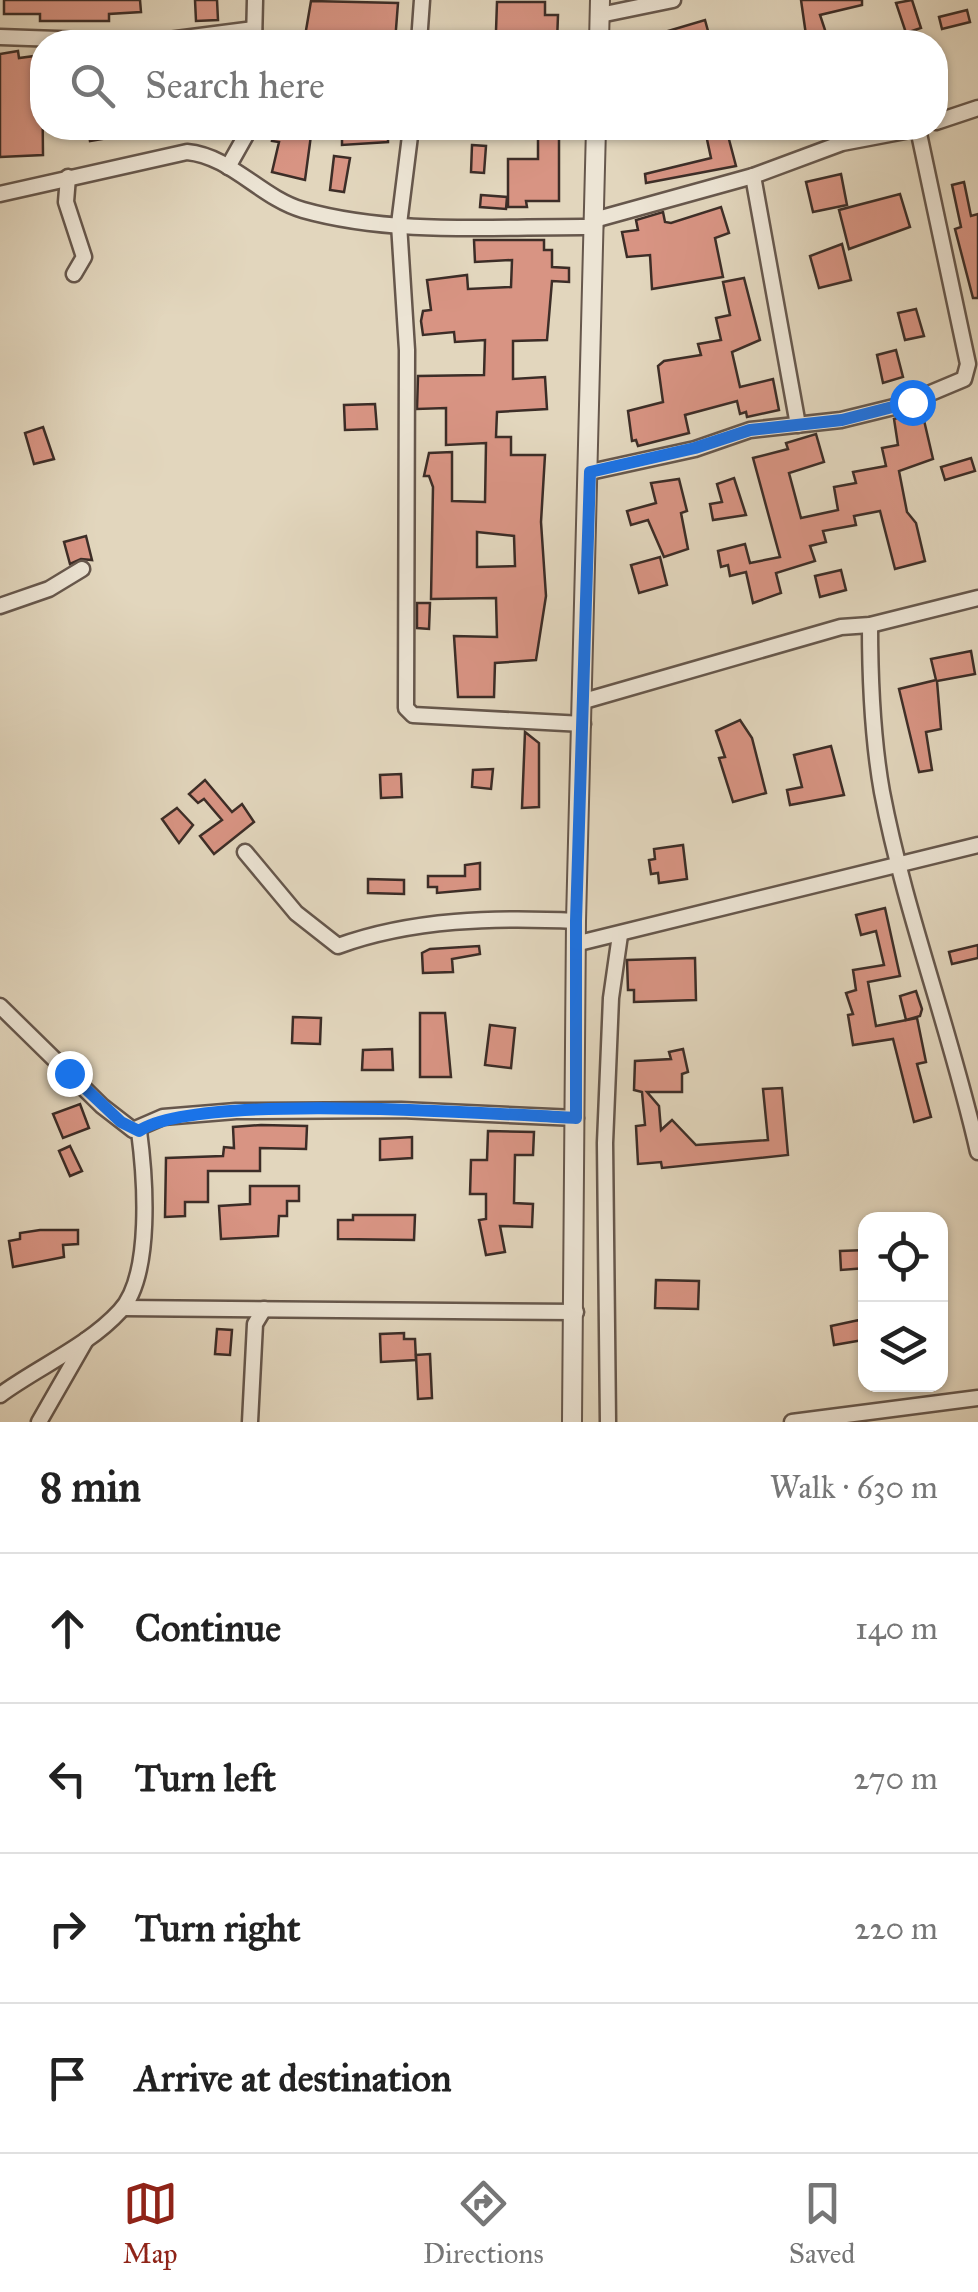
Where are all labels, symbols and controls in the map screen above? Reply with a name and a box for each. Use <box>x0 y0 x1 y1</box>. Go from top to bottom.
search box <box>30 30 948 140</box>
icon: search <box>65 58 120 113</box>
text: Search here <box>145 62 325 108</box>
route start <box>890 380 936 426</box>
route end <box>47 1051 93 1097</box>
map controls <box>858 1212 948 1392</box>
button: locate <box>858 1212 948 1302</box>
button: layers <box>858 1302 948 1392</box>
text: 8 min <box>40 1461 141 1513</box>
text: Walk · 630 m <box>770 1468 938 1507</box>
icon: ahead <box>40 1601 95 1656</box>
text: Continue <box>135 1605 281 1651</box>
text: 140 m <box>855 1609 938 1648</box>
icon: left <box>40 1751 95 1806</box>
text: Turn left <box>135 1755 276 1801</box>
text: 270 m <box>854 1759 938 1798</box>
icon: right <box>40 1901 95 1956</box>
text: Turn right <box>135 1905 301 1951</box>
text: 220 m <box>854 1909 938 1948</box>
icon: arrive <box>40 2051 95 2106</box>
text: Arrive at destination <box>135 2055 452 2101</box>
tab: Map <box>123 2176 178 2271</box>
tab: Directions <box>423 2176 544 2271</box>
tab: Saved <box>789 2176 855 2271</box>

